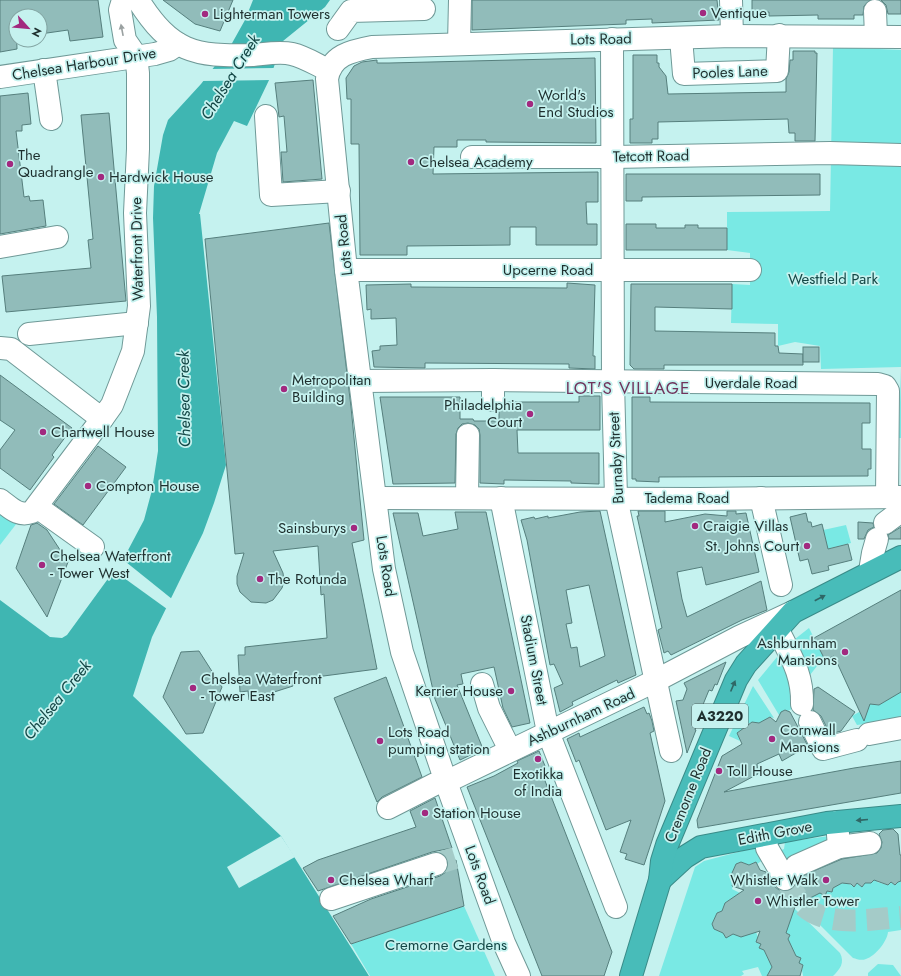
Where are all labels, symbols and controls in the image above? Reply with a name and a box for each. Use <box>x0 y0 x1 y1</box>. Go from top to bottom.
place label: Ventique <box>711 2 767 24</box>
place label: Lighterman Towers <box>213 3 330 25</box>
north arrow <box>8 8 48 48</box>
marker: Ventique <box>698 8 708 18</box>
marker: Lighterman Towers <box>200 9 210 19</box>
one-way arrow <box>119 24 125 36</box>
text: N <box>28 25 46 40</box>
street label: Lots Road <box>570 27 632 51</box>
water label: Chelsea Creek <box>195 29 266 124</box>
street label: Chelsea Harbour Drive <box>10 42 158 86</box>
street label: Pooles Lane <box>692 60 768 84</box>
place label: World's End Studios <box>538 84 614 123</box>
marker: World's End Studios <box>525 99 535 109</box>
place label: The Quadrangle <box>18 144 94 183</box>
street label: Tetcott Road <box>613 144 689 168</box>
place label: Chelsea Academy <box>419 151 533 173</box>
marker: Chelsea Academy <box>406 157 416 167</box>
marker: The Quadrangle <box>5 159 15 169</box>
place label: Hardwick House <box>109 166 214 188</box>
marker: Hardwick House <box>96 172 106 182</box>
street label: Waterfront Drive <box>125 197 149 301</box>
street label: Lots Road <box>330 213 358 277</box>
street label: Upcerne Road <box>503 259 593 281</box>
park label: Westfield Park <box>788 268 878 290</box>
water label: Chelsea Creek <box>172 349 196 448</box>
place label: Metropolitan Building <box>292 369 371 408</box>
street label: Uverdale Road <box>705 372 797 394</box>
district label: LOT'S VILLAGE <box>566 376 690 400</box>
marker: Metropolitan Building <box>279 384 289 394</box>
place label: Philadelphia Court <box>444 394 522 433</box>
marker: Philadelphia Court <box>525 409 535 419</box>
street label: Burnaby Street <box>603 411 629 504</box>
place label: Chartwell House <box>51 421 155 443</box>
marker: Chartwell House <box>38 427 48 437</box>
place label: Compton House <box>96 475 200 497</box>
marker: Compton House <box>83 481 93 491</box>
street label: Tadema Road <box>645 487 729 509</box>
place label: Craigie Villas <box>703 515 788 537</box>
place label: Sainsburys <box>278 517 346 539</box>
marker: Craigie Villas <box>690 521 700 531</box>
marker: Sainsburys <box>349 523 359 533</box>
street label: Lots Road <box>370 534 402 598</box>
place label: St. Johns Court <box>705 535 799 557</box>
marker: St. Johns Court <box>802 541 812 551</box>
place label: Chelsea Waterfront - Tower West <box>50 545 171 584</box>
marker: Chelsea Waterfront - Tower West <box>37 560 47 570</box>
place label: The Rotunda <box>268 568 347 590</box>
marker: The Rotunda <box>255 574 265 584</box>
one-way arrow <box>814 595 826 601</box>
street label: Stadium Street <box>514 613 554 707</box>
place label: Ashburnham Mansions <box>757 632 837 671</box>
marker: Ashburnham Mansions <box>840 647 850 657</box>
water label: Chelsea Creek <box>18 654 97 745</box>
place label: Chelsea Waterfront - Tower East <box>201 668 322 707</box>
place label: Kerrier House <box>415 680 503 702</box>
one-way arrow <box>730 680 736 692</box>
street label: Ashburnham Road <box>523 682 639 752</box>
marker: Chelsea Waterfront - Tower East <box>188 683 198 693</box>
marker: Kerrier House <box>506 686 516 696</box>
road number: A3220 <box>692 704 748 728</box>
place label: Cornwall Mansions <box>780 719 839 758</box>
place label: Lots Road pumping station <box>388 721 490 760</box>
marker: Cornwall Mansions <box>767 734 777 744</box>
marker: Lots Road pumping station <box>375 736 385 746</box>
street label: Cremorne Road <box>659 744 717 846</box>
marker: Exotikka of India <box>533 754 543 764</box>
place label: Toll House <box>727 760 793 782</box>
place label: Exotikka of India <box>513 763 563 802</box>
marker: Toll House <box>714 766 724 776</box>
place label: Station House <box>433 802 521 824</box>
marker: Station House <box>420 808 430 818</box>
street label: Edith Grove <box>736 815 814 851</box>
one-way arrow <box>856 816 868 823</box>
street label: Lots Road <box>459 842 501 908</box>
place label: Chelsea Wharf <box>339 869 434 891</box>
place label: Whistler Walk <box>730 869 818 891</box>
marker: Chelsea Wharf <box>326 875 336 885</box>
marker: Whistler Walk <box>821 875 831 885</box>
place label: Whistler Tower <box>766 890 860 912</box>
marker: Whistler Tower <box>753 896 763 906</box>
park label: Cremorne Gardens <box>385 934 507 956</box>

